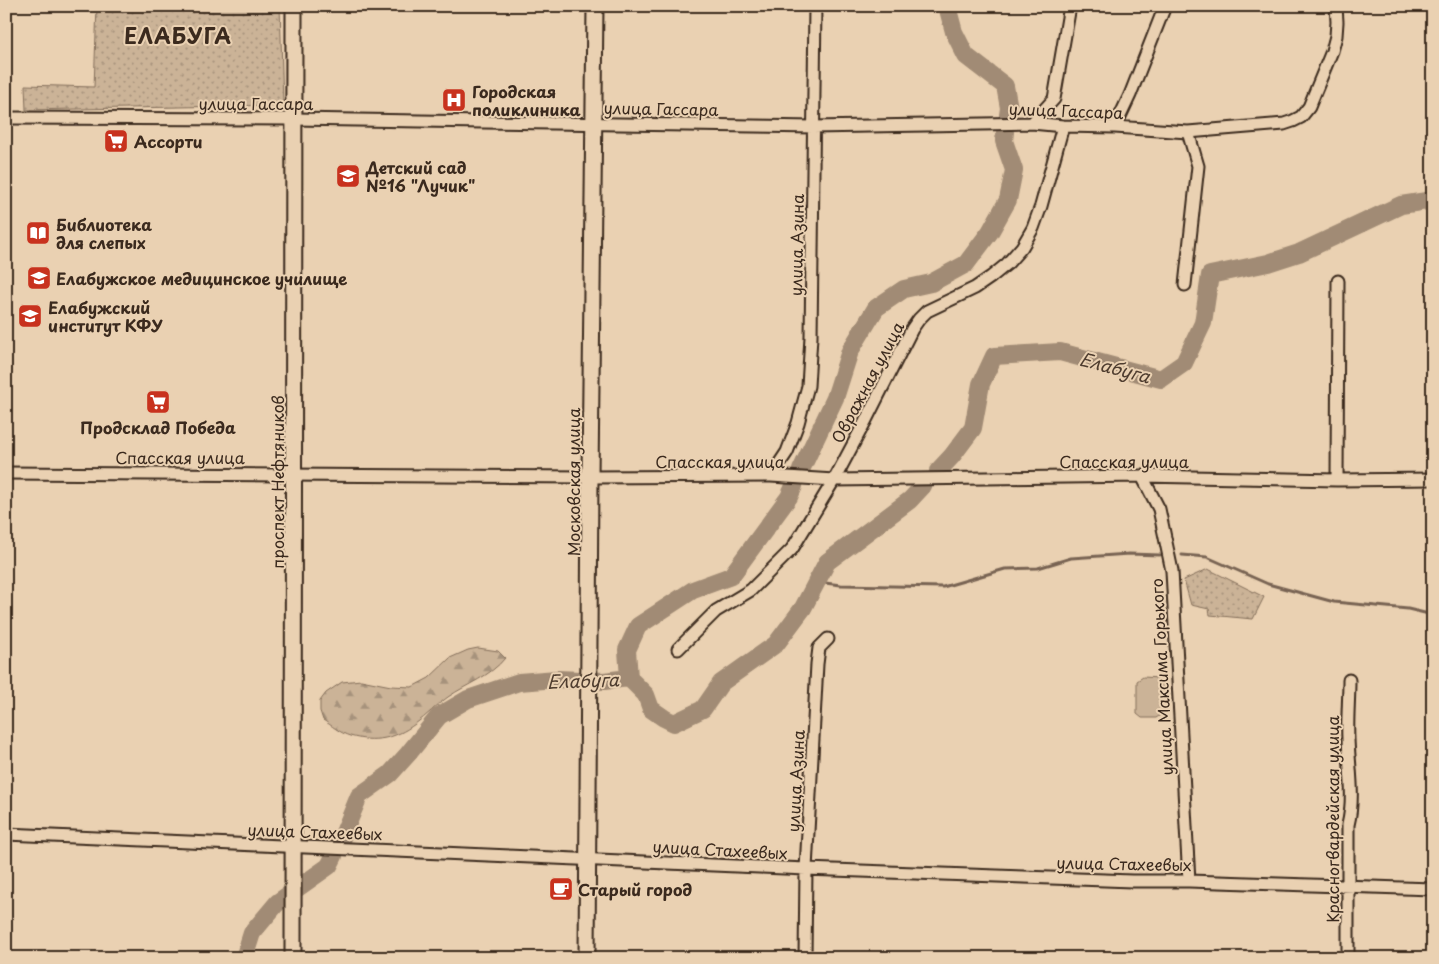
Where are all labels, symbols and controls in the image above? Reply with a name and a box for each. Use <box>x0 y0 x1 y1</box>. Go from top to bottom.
district label: ЕЛАБУГА <box>124 19 232 51</box>
place label: Городская поликлиника <box>472 79 581 121</box>
hospital icon: Городская поликлиника <box>441 87 467 113</box>
street label: улица Гассара <box>199 91 313 115</box>
street label: улица Гассара <box>603 95 719 121</box>
street label: улица Гассара <box>1008 96 1124 124</box>
supermarket icon: Ассорти <box>103 128 129 154</box>
place label: Ассорти <box>134 129 203 153</box>
place label: Детский сад №16 "Лучик" <box>365 155 475 197</box>
school or university icon: Детский сад №16 "Лучик" <box>335 163 361 189</box>
street label: улица Азина <box>783 194 809 296</box>
place label: Библиотека для слепых <box>56 212 152 254</box>
library icon: Библиотека для слепых <box>25 220 51 246</box>
school or university icon: Елабужское медицинское училище <box>26 265 52 291</box>
place label: Елабужское медицинское училище <box>56 266 347 290</box>
place label: Елабужский институт КФУ <box>48 295 163 337</box>
school or university icon: Елабужский институт КФУ <box>17 303 43 329</box>
street label: Овражная улица <box>825 317 909 447</box>
water label: Елабуга <box>1077 345 1154 390</box>
supermarket icon: Продсклад Победа <box>145 389 171 415</box>
street label: проспект Нефтяников <box>265 395 289 569</box>
street label: Московская улица <box>561 408 585 556</box>
place label: Продсклад Победа <box>80 415 236 439</box>
street label: Спасская улица <box>115 445 245 469</box>
street label: Спасская улица <box>655 449 785 473</box>
street label: Спасская улица <box>1059 449 1189 473</box>
street label: улица Максима Горького <box>1144 578 1178 776</box>
water label: Елабуга <box>547 665 620 695</box>
street label: Красногвардейская улица <box>1320 715 1344 923</box>
street label: улица Азина <box>780 729 810 833</box>
street label: улица Стахеевых <box>247 817 383 845</box>
street label: улица Стахеевых <box>652 833 788 865</box>
street label: улица Стахеевых <box>1056 850 1192 876</box>
cafe icon: Старый город <box>548 876 574 902</box>
place label: Старый город <box>578 877 692 901</box>

